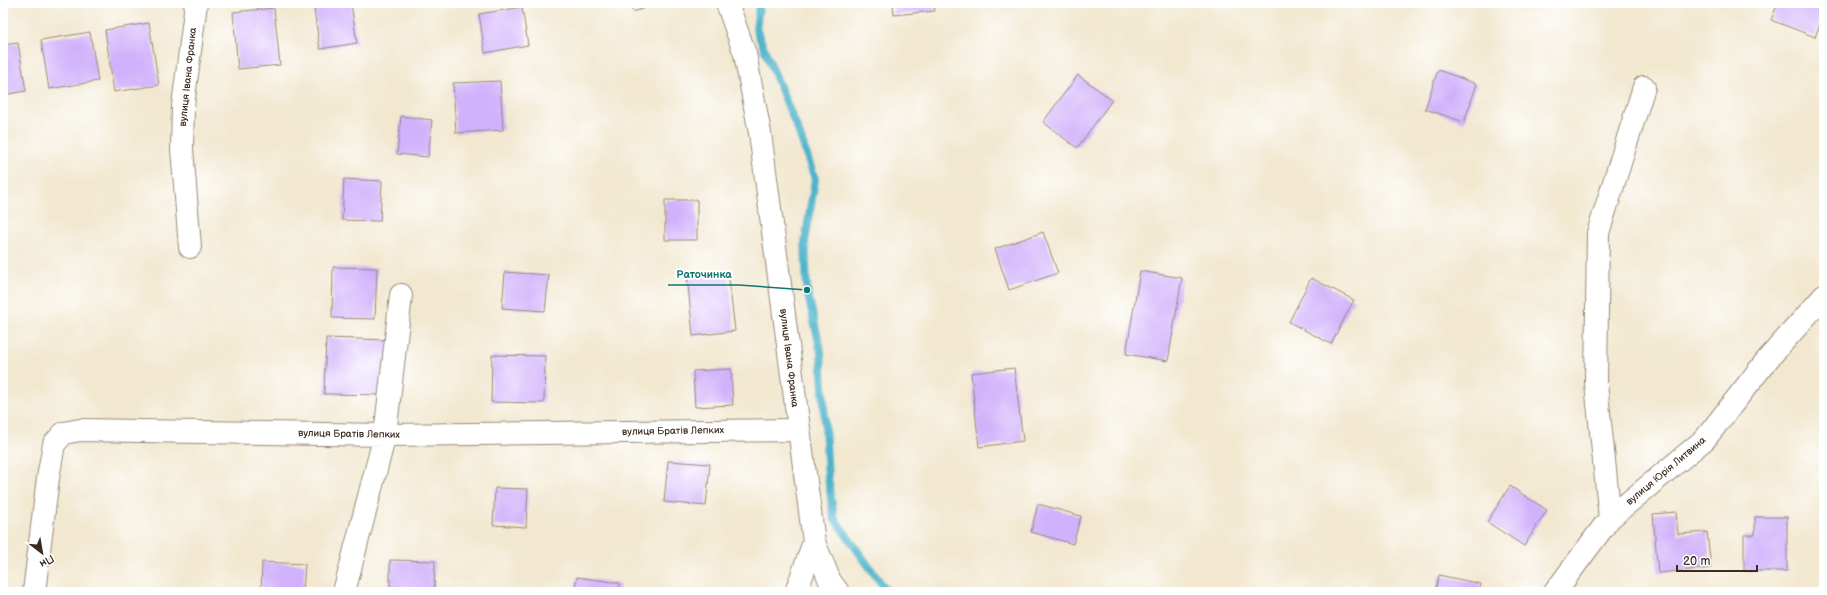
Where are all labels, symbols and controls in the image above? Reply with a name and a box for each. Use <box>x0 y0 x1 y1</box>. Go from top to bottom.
street label: вулиця Івана Франка <box>177 27 199 127</box>
callout: Раточинка <box>668 262 739 285</box>
text: Раточинка <box>676 268 732 281</box>
street label: вулиця Івана Франка <box>777 308 801 408</box>
street label: вулиця Братів Лепких <box>622 424 725 438</box>
street label: вулиця Братів Лепких <box>298 427 401 441</box>
street label: вулиця Юрія Литвина <box>1624 434 1708 508</box>
north arrow <box>22 533 62 573</box>
scale bar <box>1677 547 1757 573</box>
text: Пн <box>37 552 57 570</box>
text: 20 m <box>1683 554 1710 569</box>

